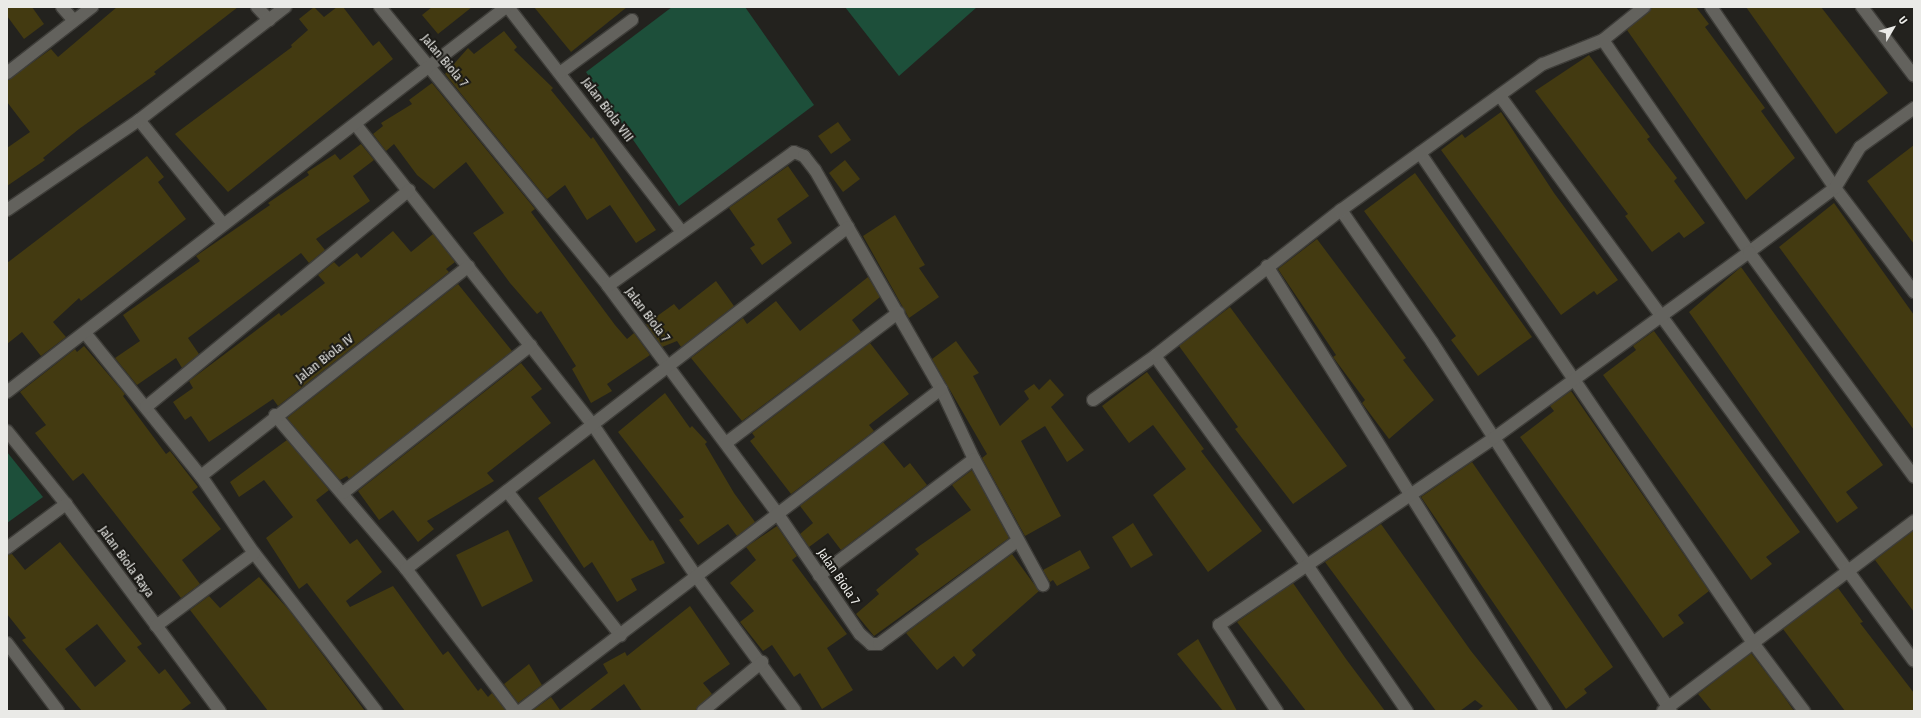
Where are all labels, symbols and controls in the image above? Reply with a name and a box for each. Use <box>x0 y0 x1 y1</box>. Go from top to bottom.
north arrow <box>1873 8 1913 48</box>
text: U <box>1896 14 1910 27</box>
street label: Jalan Biola 7 <box>417 31 471 91</box>
street label: Jalan Biola VIII <box>578 75 636 145</box>
street label: Jalan Biola 7 <box>621 284 673 346</box>
street label: Jalan Biola IV <box>293 331 357 387</box>
street label: Jalan Biola Raya <box>95 523 157 601</box>
street label: Jalan Biola 7 <box>813 546 863 608</box>

